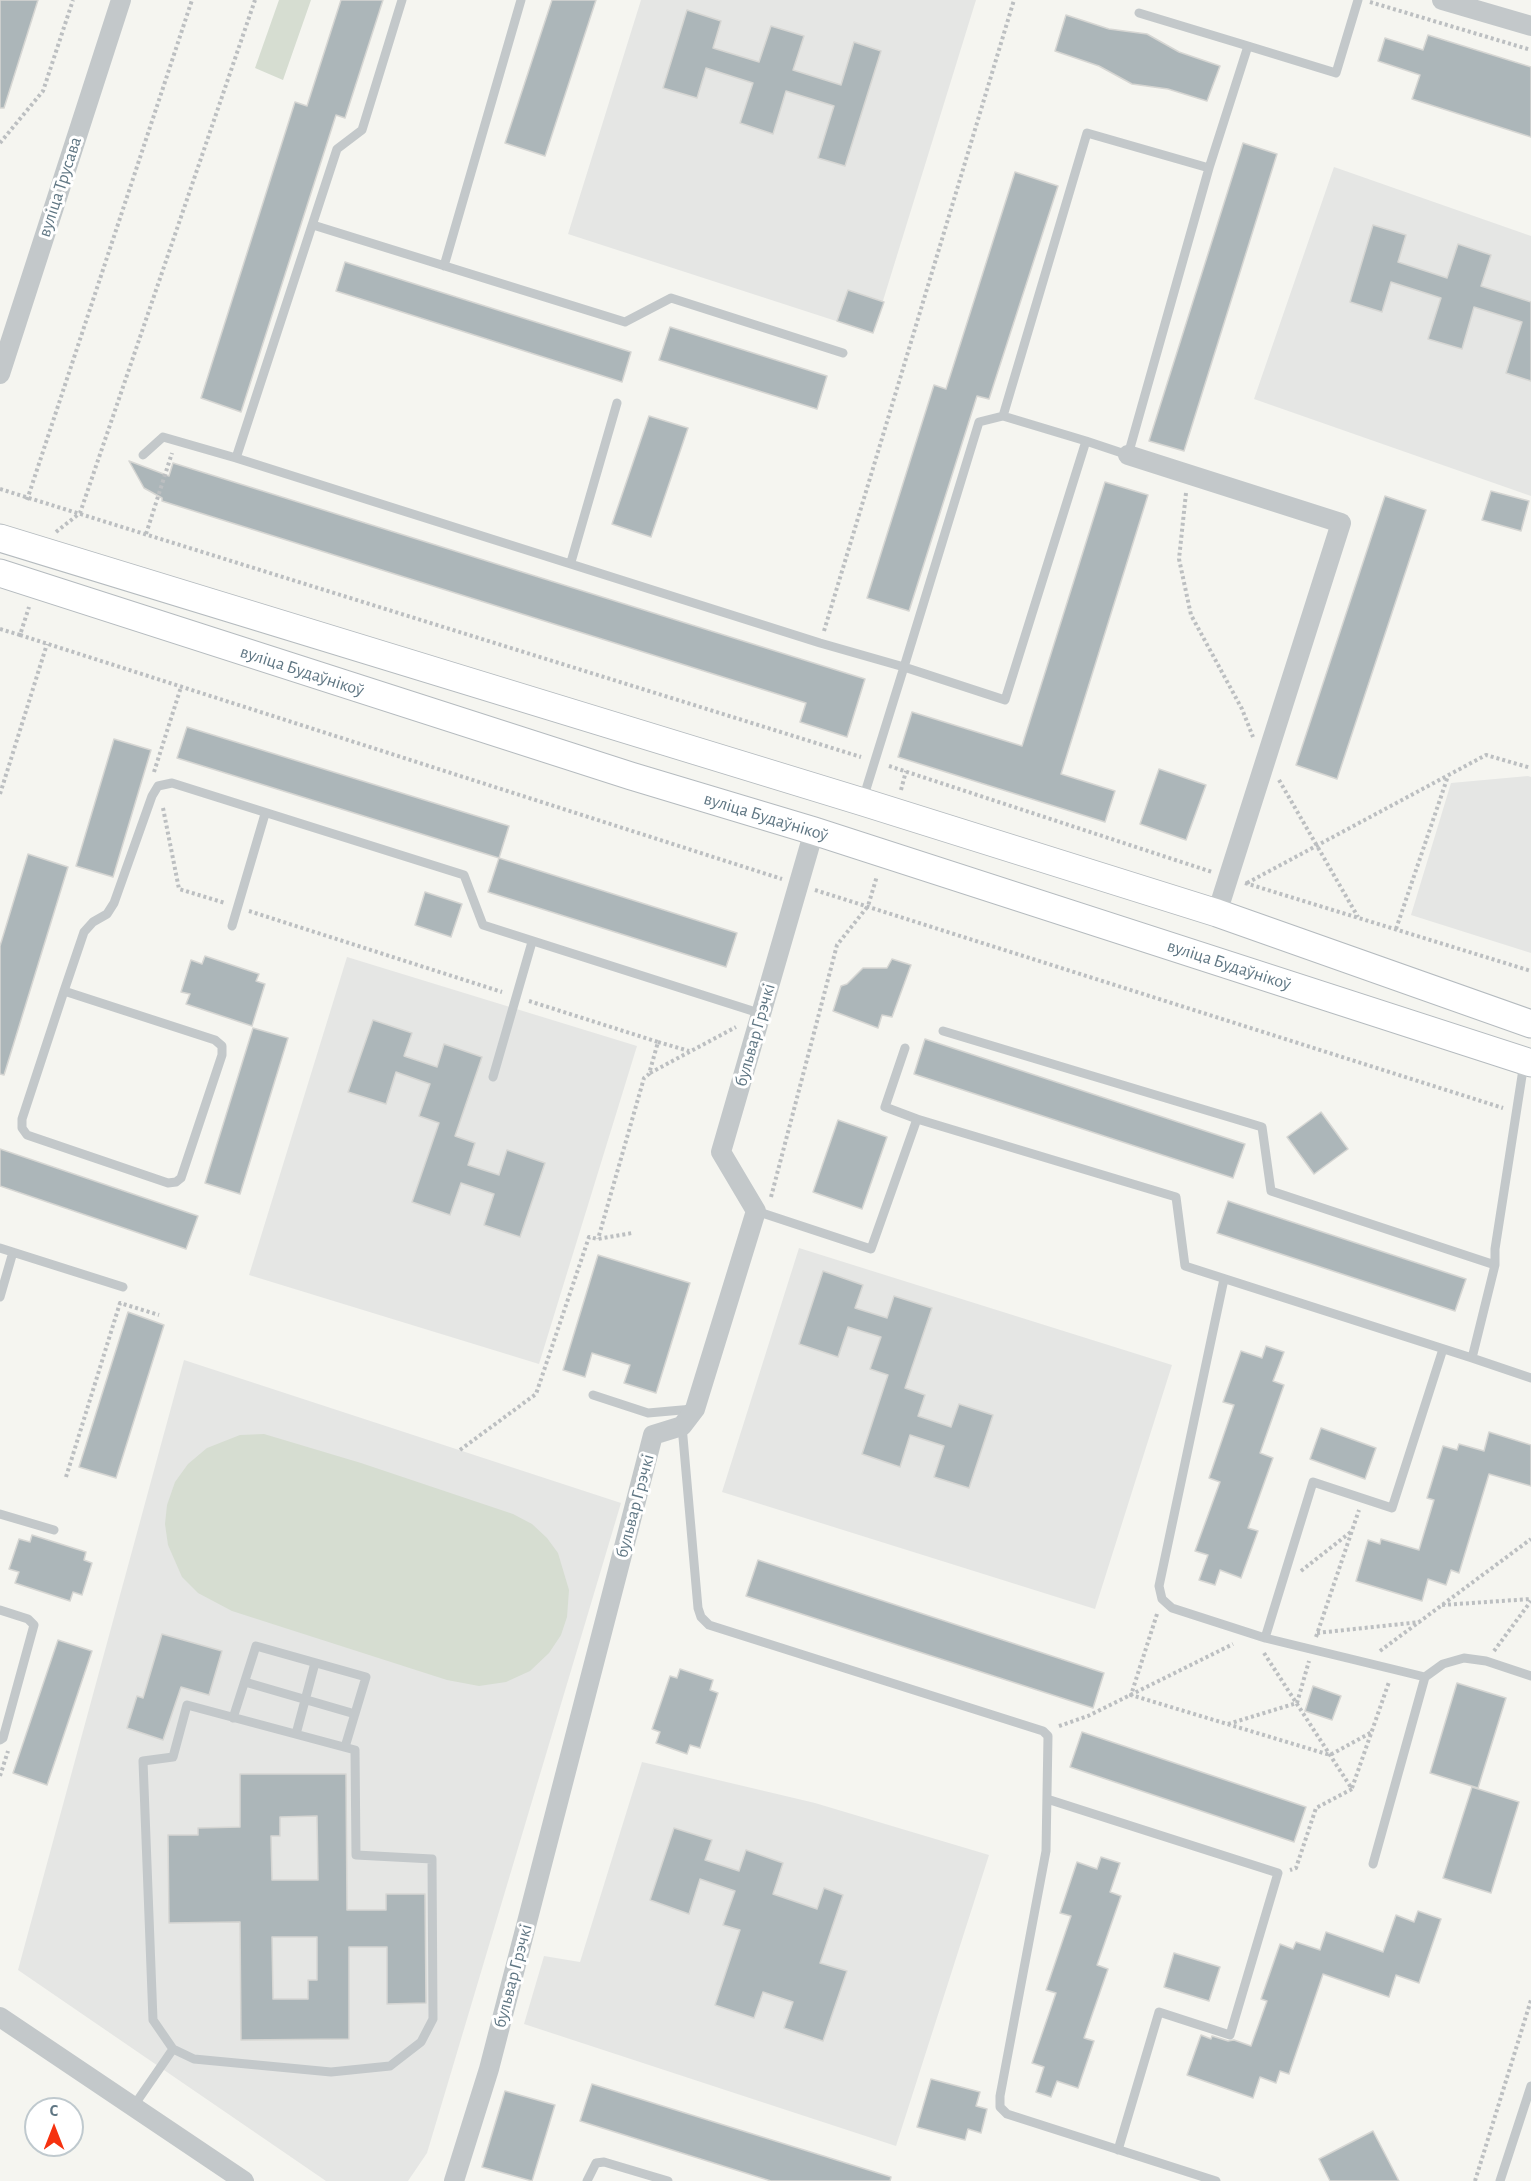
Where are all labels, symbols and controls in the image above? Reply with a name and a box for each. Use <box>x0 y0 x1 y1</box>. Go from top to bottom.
street label: вуліца Трусава <box>34 134 86 240</box>
street label: вуліца Будаўнікоў <box>237 641 367 701</box>
street label: вуліца Будаўнікоў <box>701 788 831 846</box>
street label: вуліца Будаўнікоў <box>1164 935 1294 995</box>
street label: бульвар Грэчкі <box>730 981 780 1089</box>
street label: бульвар Грэчкі <box>611 1452 659 1560</box>
street label: бульвар Грэчкі <box>489 1922 537 2030</box>
north arrow <box>24 2097 84 2157</box>
text: С <box>50 2103 58 2119</box>

